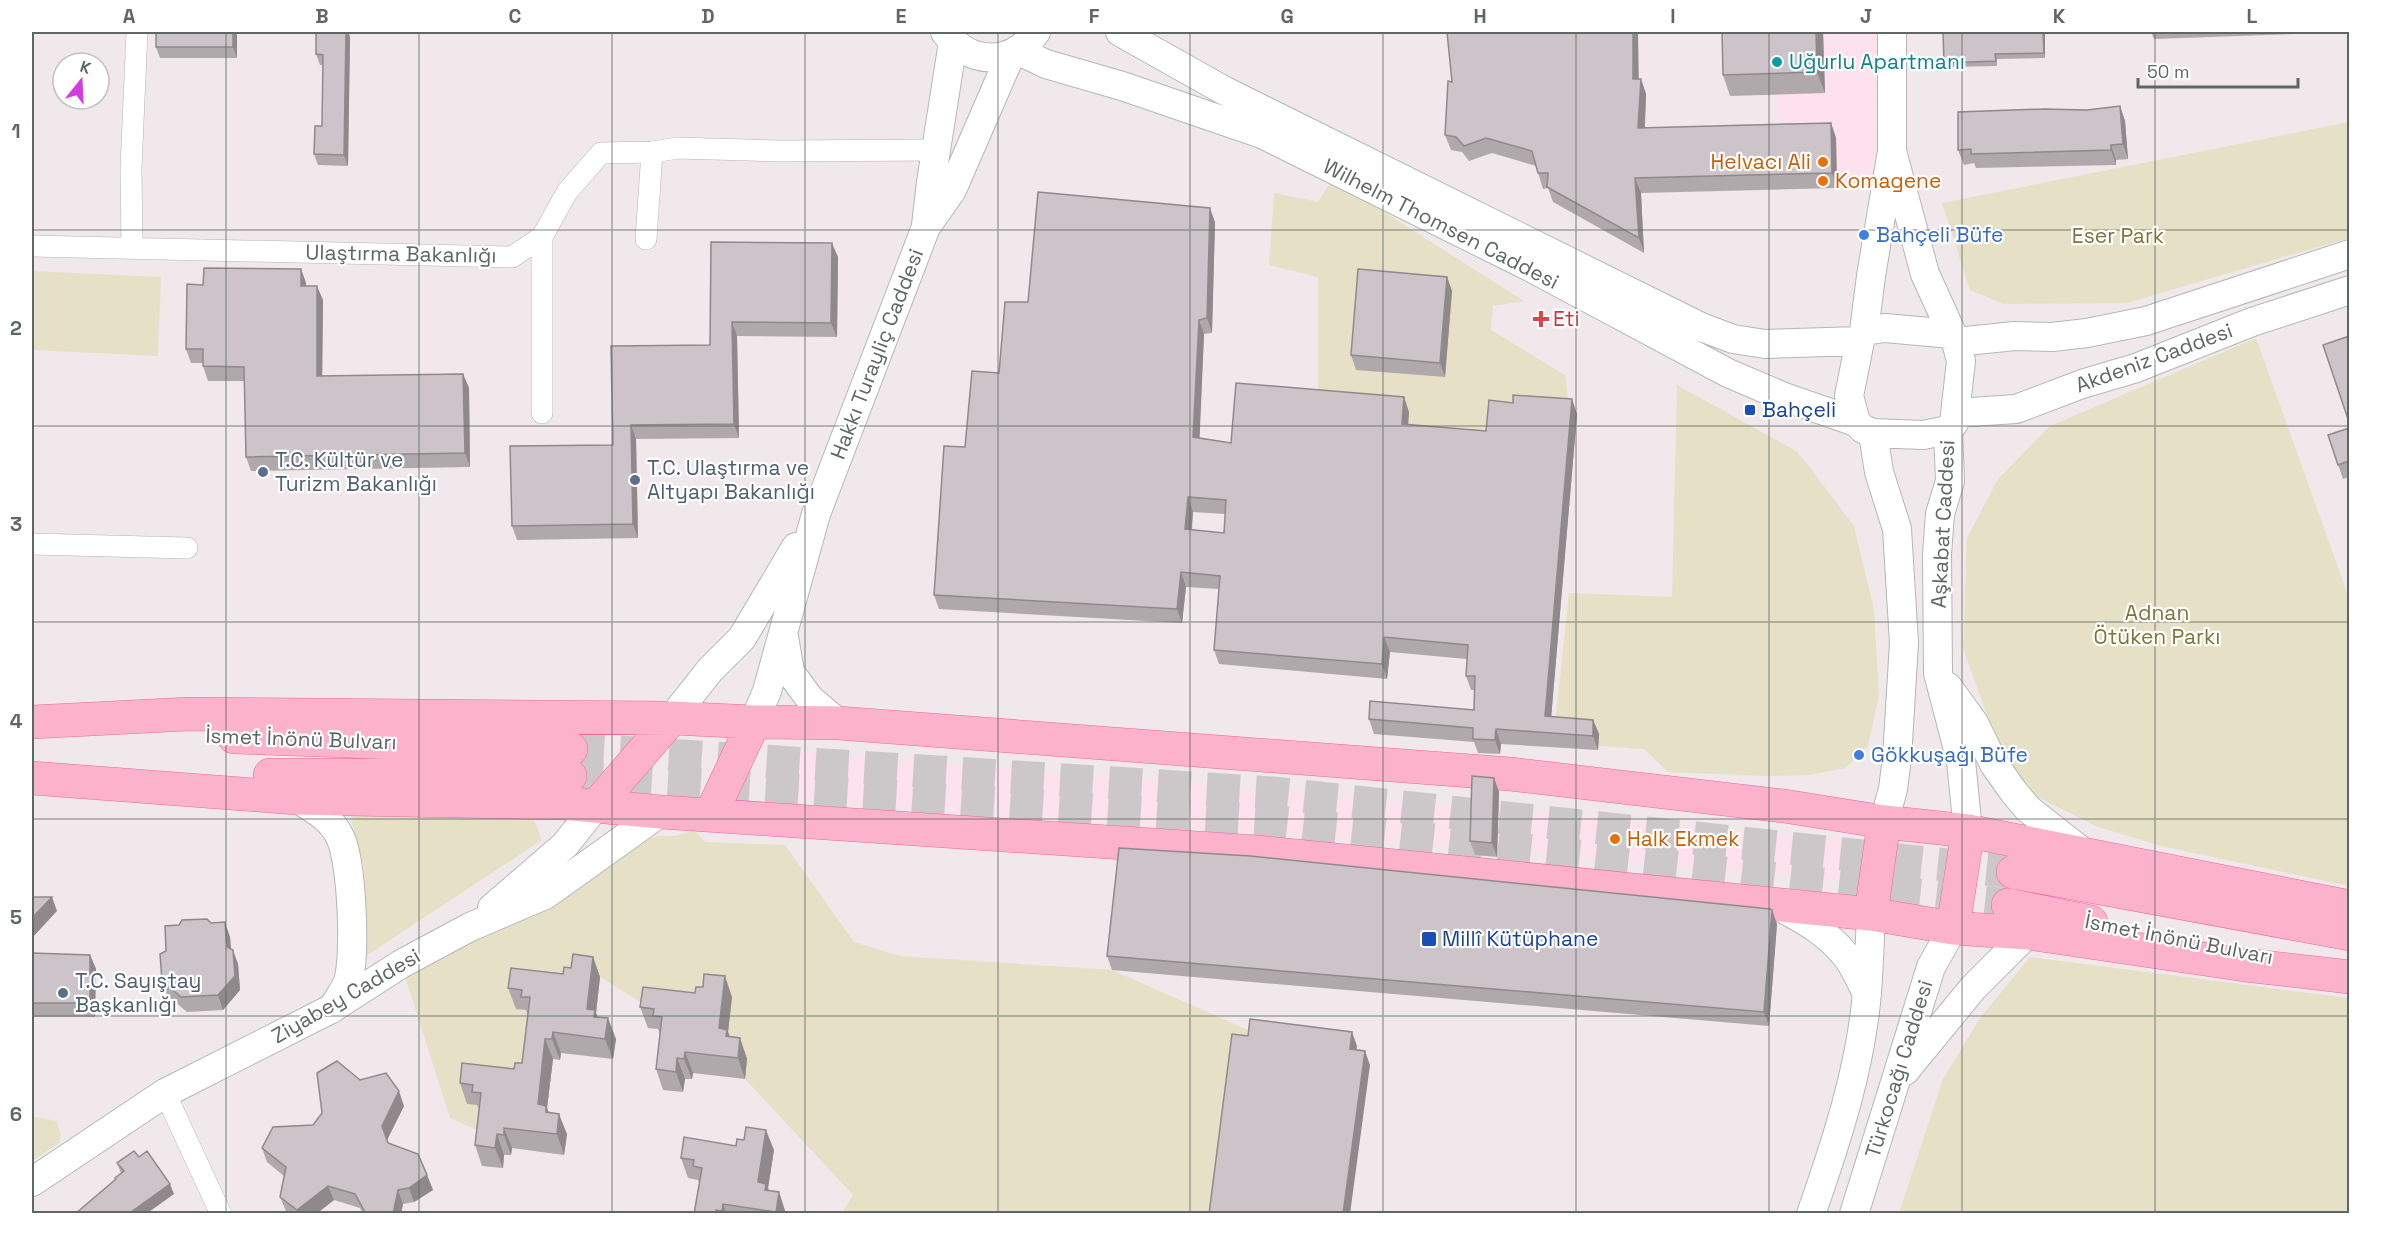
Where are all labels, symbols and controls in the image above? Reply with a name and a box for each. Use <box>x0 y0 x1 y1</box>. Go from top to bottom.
text: A <box>123 3 136 29</box>
text: B <box>315 3 329 29</box>
text: C <box>509 3 522 29</box>
text: D <box>701 3 715 29</box>
text: E <box>895 3 907 29</box>
text: F <box>1089 3 1100 29</box>
text: G <box>1280 3 1294 29</box>
text: H <box>1473 3 1487 29</box>
text: I <box>1670 3 1676 29</box>
text: J <box>1860 3 1872 29</box>
text: K <box>2053 3 2066 29</box>
text: L <box>2247 3 2258 29</box>
place label: Uğurlu Apartmanı <box>1789 48 1965 75</box>
north arrow <box>51 51 111 111</box>
scale bar <box>2138 51 2298 89</box>
marker: Uğurlu Apartmanı <box>1770 55 1784 69</box>
text: K <box>77 56 93 79</box>
text: 50 m <box>2147 60 2189 83</box>
text: 1 <box>11 118 21 144</box>
place label: Helvacı Ali <box>1711 148 1811 175</box>
street label: Wilhelm Thomsen Caddesi <box>1319 152 1564 295</box>
marker: Helvacı Ali <box>1816 155 1830 169</box>
place label: Komagene <box>1835 167 1941 194</box>
marker: Komagene <box>1816 174 1830 188</box>
place label: Bahçeli Büfe <box>1876 221 2003 248</box>
park label: Eser Park <box>2072 222 2164 249</box>
marker: Bahçeli Büfe <box>1857 228 1871 242</box>
street label: Ulaştırma Bakanlığı <box>305 238 497 269</box>
street label: Hakkı Turayliç Caddesi <box>824 245 929 463</box>
place label: Eti <box>1553 305 1580 332</box>
marker: Eti <box>1534 312 1548 326</box>
text: 2 <box>10 315 22 341</box>
street label: Akdeniz Caddesi <box>2072 317 2236 398</box>
place label: Bahçeli <box>1762 396 1836 423</box>
marker: Bahçeli <box>1743 403 1757 417</box>
street label: Aşkabat Caddesi <box>1925 439 1960 609</box>
place label: T.C. Kültür ve Turizm Bakanlığı <box>275 446 437 497</box>
place label: T.C. Ulaştırma ve Altyapı Bakanlığı <box>647 454 815 505</box>
marker: T.C. Kültür ve Turizm Bakanlığı <box>256 465 270 479</box>
marker: T.C. Ulaştırma ve Altyapı Bakanlığı <box>628 473 642 487</box>
text: 3 <box>10 511 22 537</box>
park label: Adnan Ötüken Parkı <box>2094 599 2220 650</box>
text: 4 <box>10 708 23 734</box>
street label: İsmet İnönü Bulvarı <box>205 722 397 755</box>
place label: Gökkuşağı Büfe <box>1871 741 2028 768</box>
marker: Gökkuşağı Büfe <box>1852 748 1866 762</box>
place label: Halk Ekmek <box>1627 825 1740 852</box>
marker: Halk Ekmek <box>1608 832 1622 846</box>
text: 5 <box>10 904 22 930</box>
street label: İsmet İnönü Bulvarı <box>2083 907 2276 970</box>
place label: Millî Kütüphane <box>1442 925 1598 952</box>
marker: Millî Kütüphane <box>1420 930 1438 948</box>
street label: Ziyabey Caddesi <box>267 942 425 1049</box>
place label: T.C. Sayıştay Başkanlığı <box>75 967 201 1018</box>
street label: Türkocağı Caddesi <box>1859 977 1938 1161</box>
marker: T.C. Sayıştay Başkanlığı <box>56 986 70 1000</box>
text: 6 <box>10 1101 22 1127</box>

